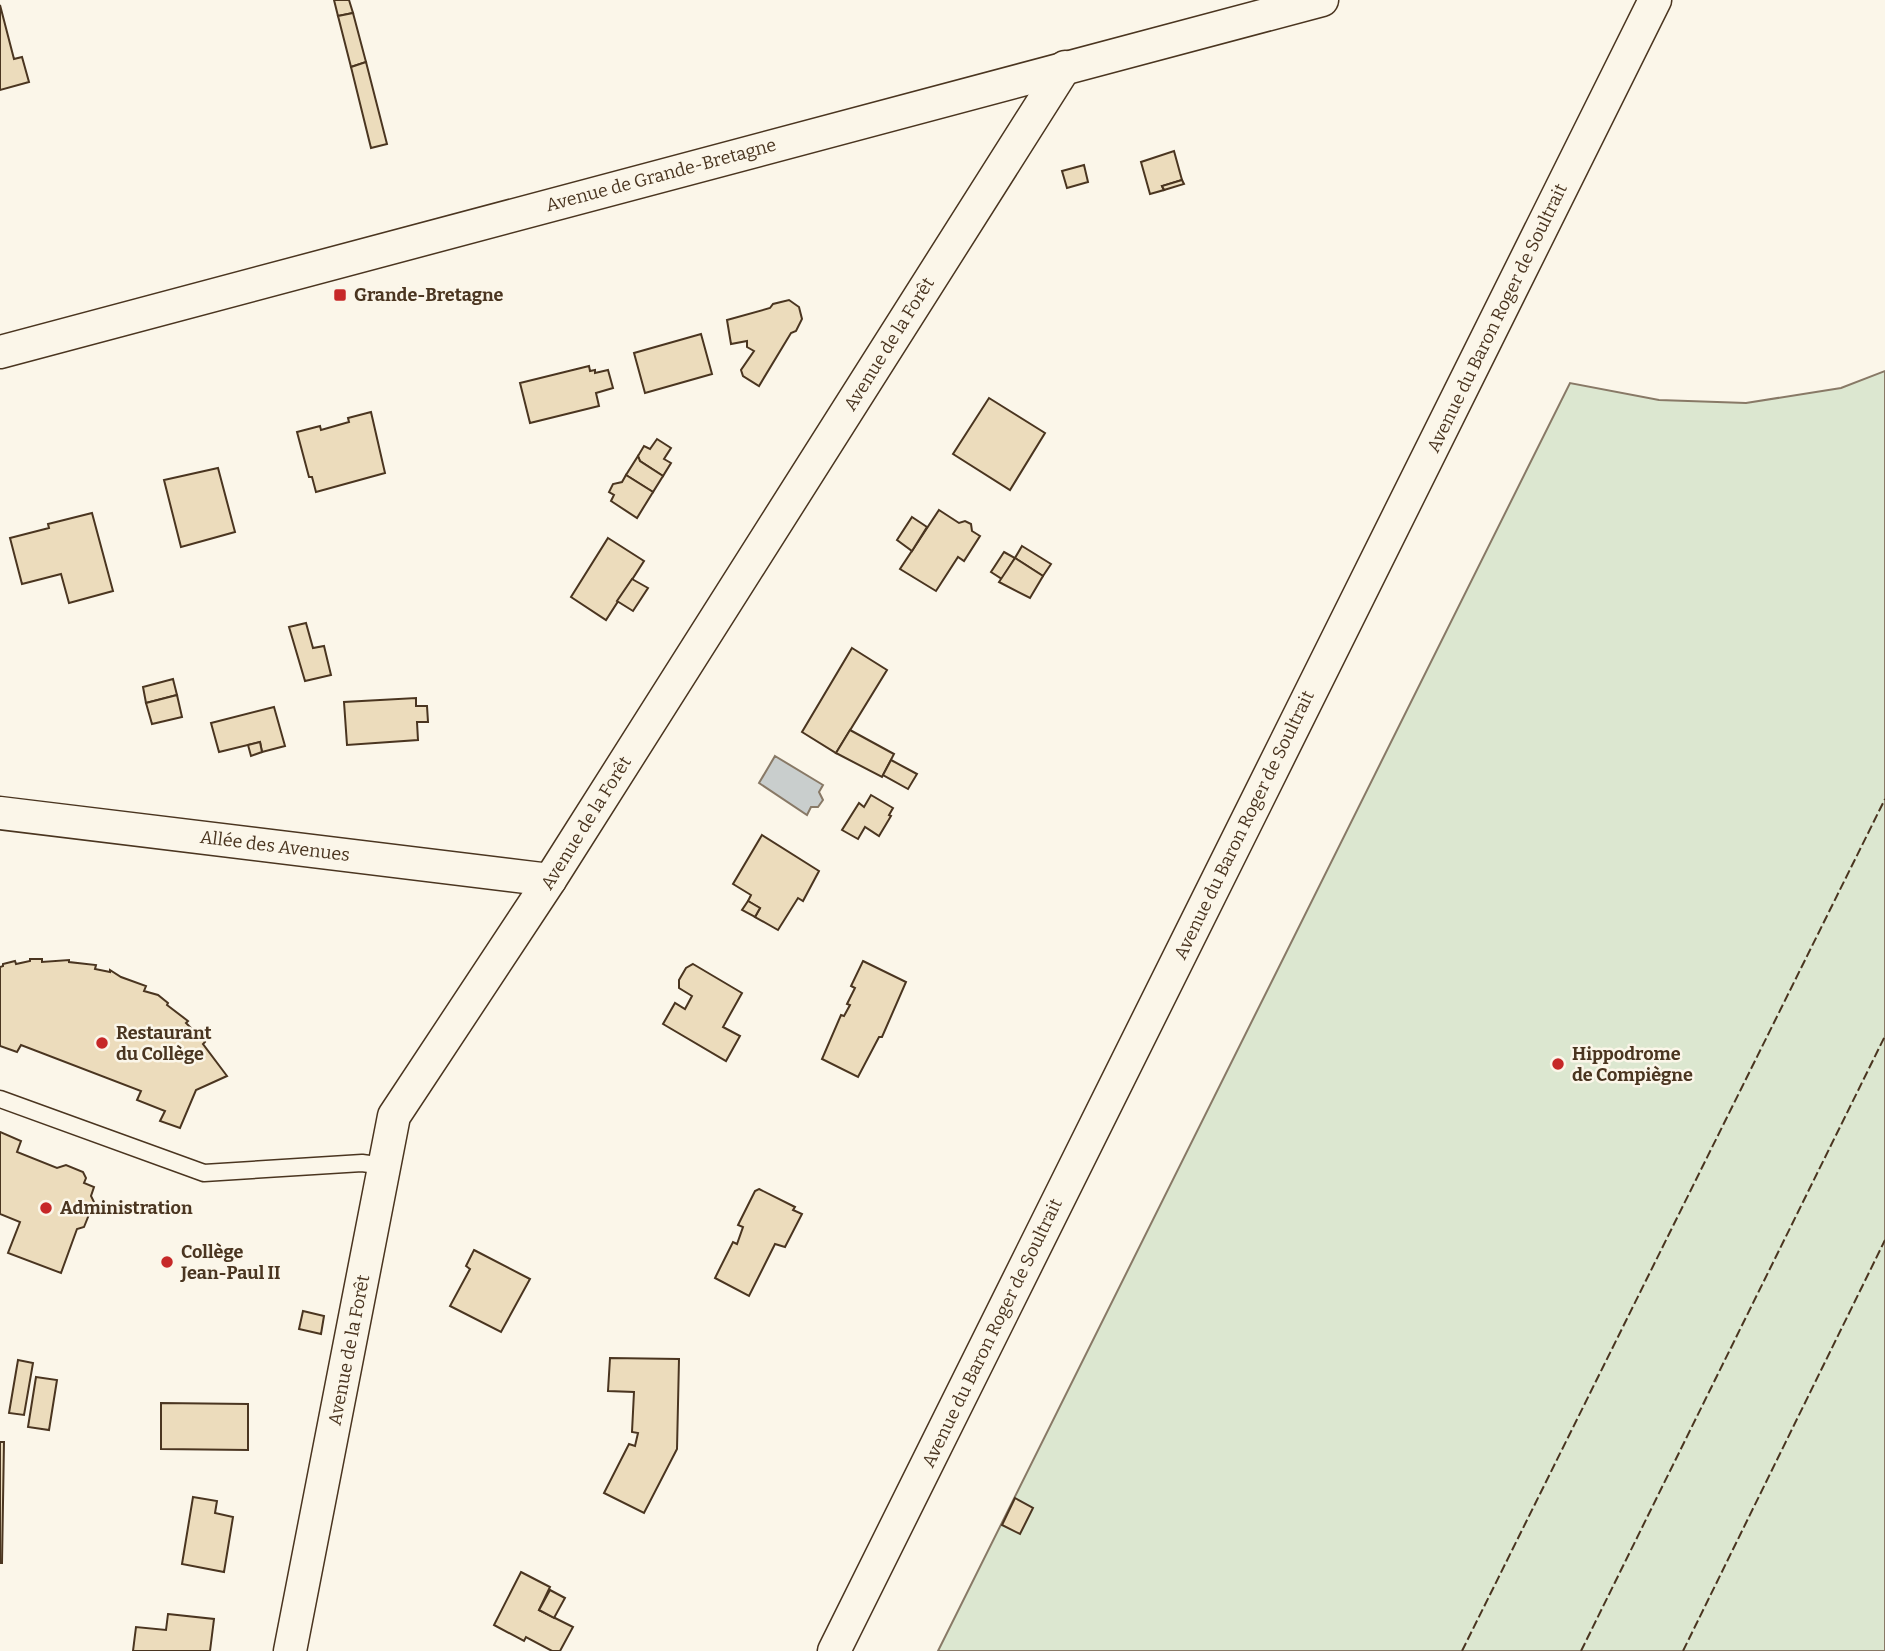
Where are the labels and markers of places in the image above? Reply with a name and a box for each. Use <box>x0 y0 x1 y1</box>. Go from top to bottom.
place label: Grande-Bretagne <box>354 284 504 306</box>
marker: Grande-Bretagne <box>332 287 348 303</box>
place label: Restaurant du Collège <box>116 1022 212 1065</box>
marker: Restaurant du Collège <box>94 1035 110 1051</box>
place label: Hippodrome de Compiègne <box>1572 1043 1693 1086</box>
marker: Hippodrome de Compiègne <box>1550 1056 1566 1072</box>
place label: Administration <box>60 1197 193 1219</box>
marker: Administration <box>38 1200 54 1216</box>
place label: Collège Jean-Paul II <box>180 1241 281 1284</box>
marker: Collège Jean-Paul II <box>159 1254 175 1270</box>

